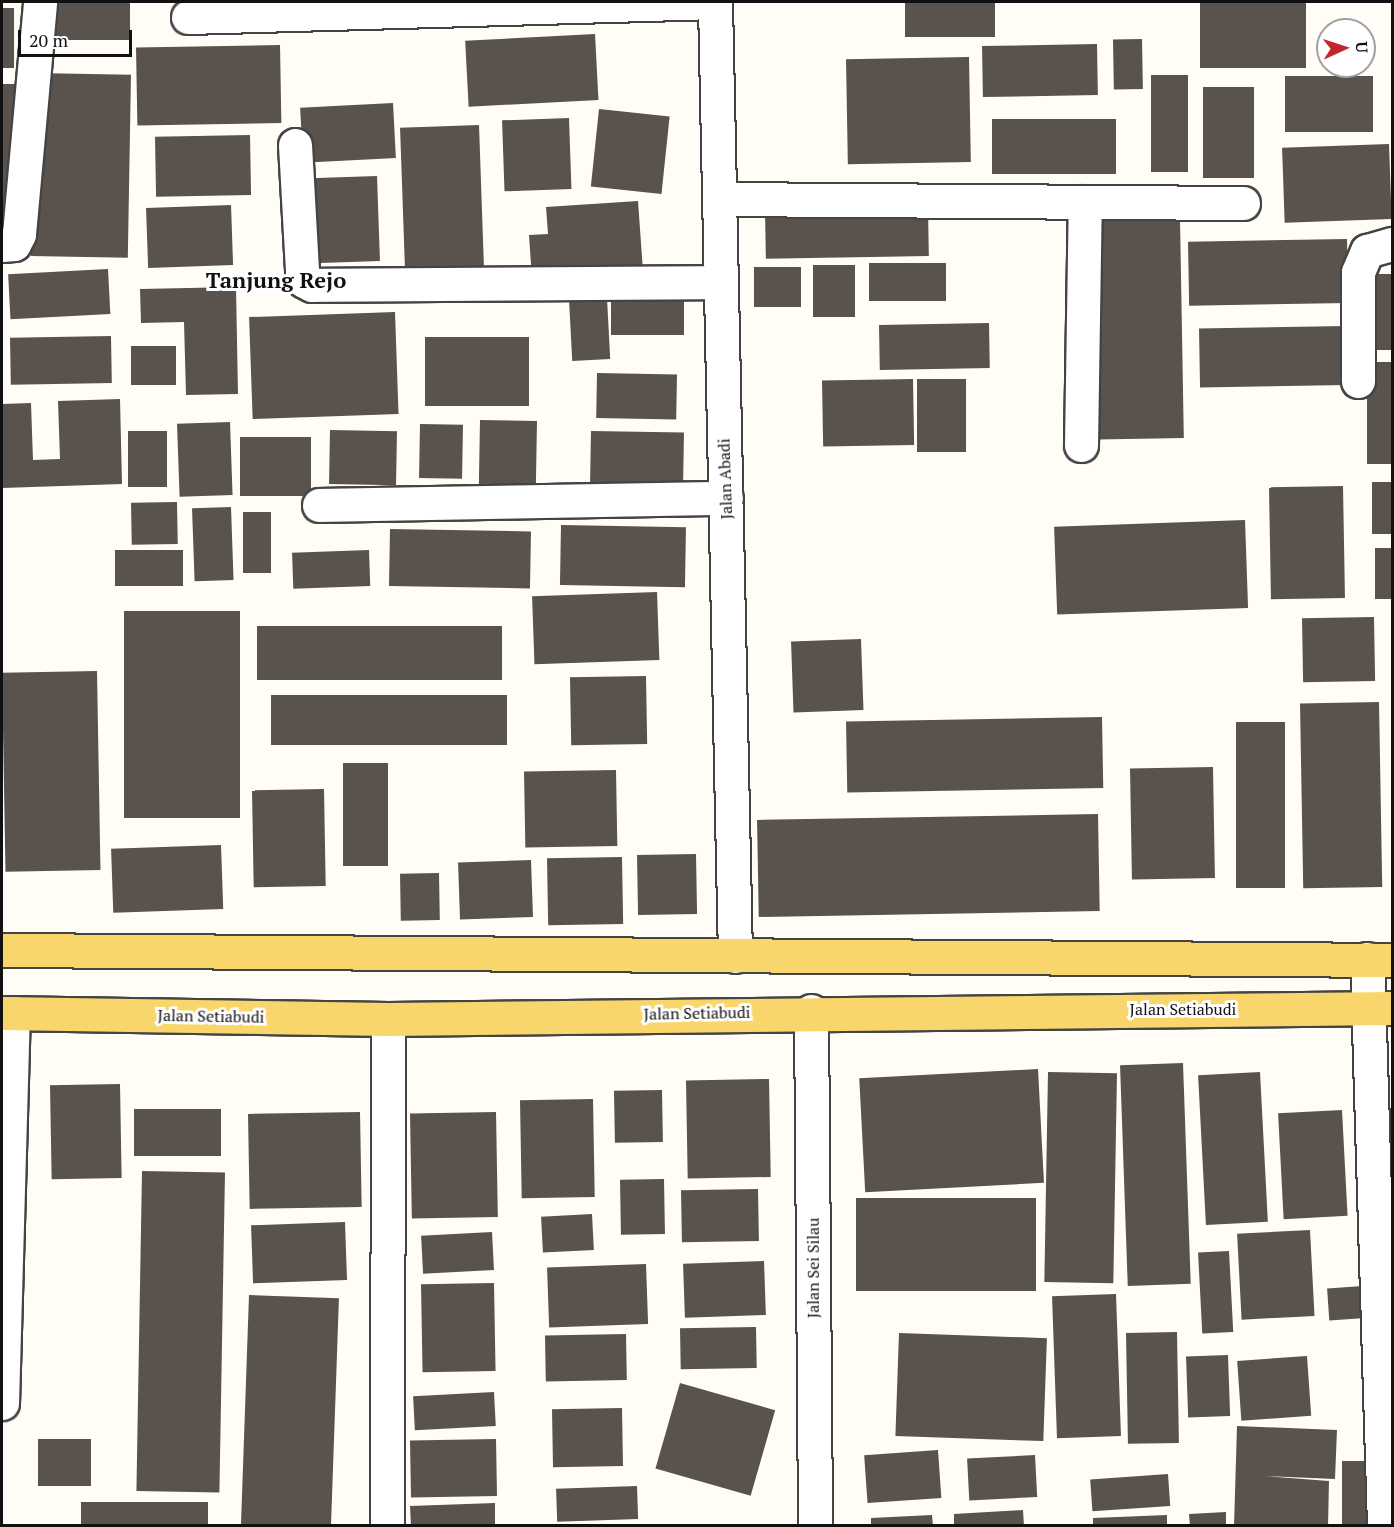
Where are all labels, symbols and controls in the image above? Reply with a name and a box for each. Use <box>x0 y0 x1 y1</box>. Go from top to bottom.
scale bar <box>21 18 135 56</box>
north arrow <box>1316 18 1376 78</box>
text: 20 m <box>29 28 68 52</box>
text: U <box>1351 41 1373 53</box>
district label: Tanjung Rejo <box>206 267 346 293</box>
street label: Jalan Abadi <box>714 438 736 520</box>
street label: Jalan Setiabudi <box>1130 999 1236 1019</box>
street label: Jalan Setiabudi <box>643 1002 751 1024</box>
street label: Jalan Setiabudi <box>157 1005 265 1027</box>
street label: Jalan Sei Silau <box>803 1218 823 1318</box>

